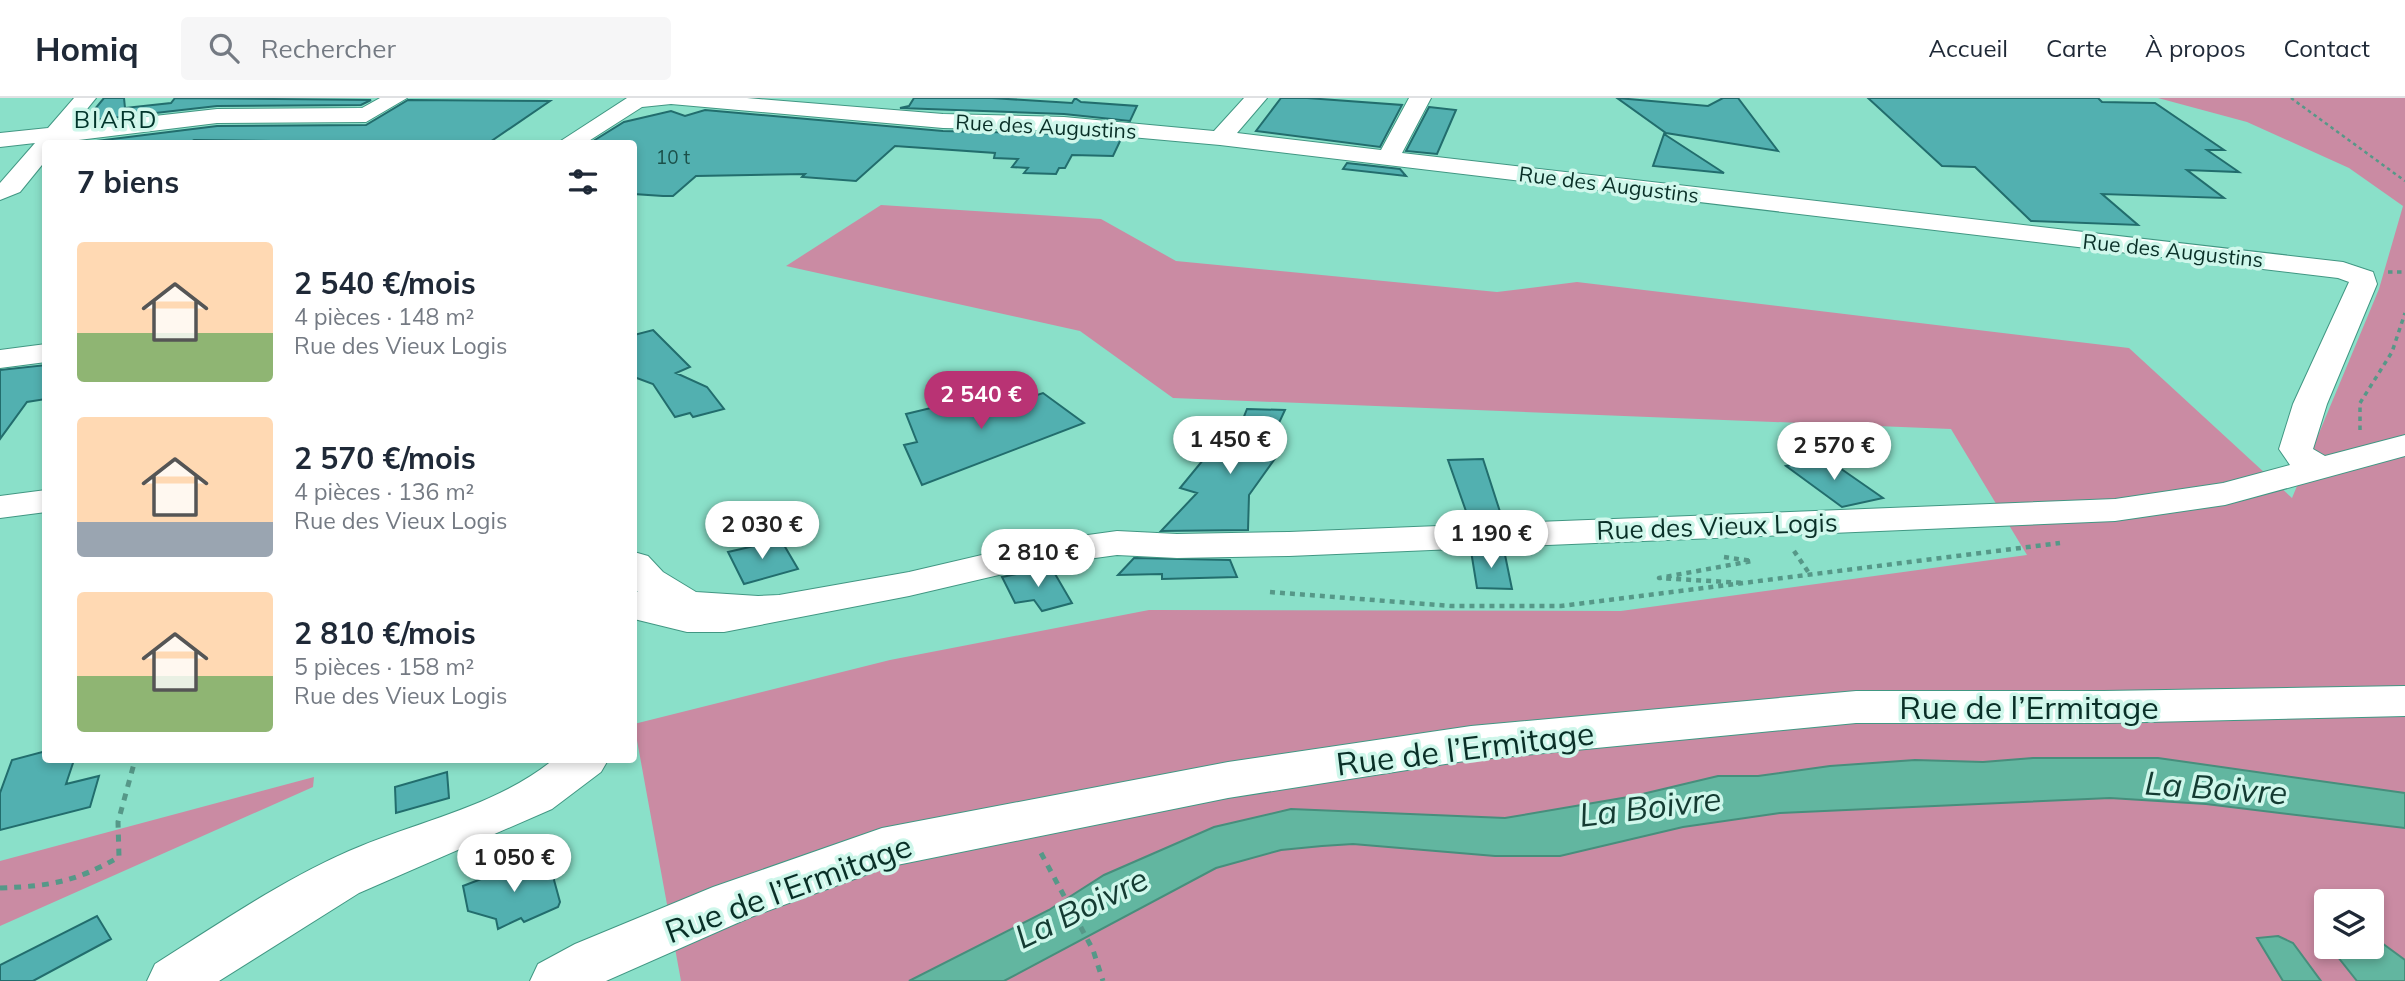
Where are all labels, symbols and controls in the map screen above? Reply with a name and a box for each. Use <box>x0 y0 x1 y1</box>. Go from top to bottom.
search box <box>181 17 671 80</box>
text: Homiq <box>35 28 139 69</box>
icon: search <box>205 29 243 67</box>
text: Rechercher <box>261 32 396 65</box>
text: Accueil <box>1929 33 2008 63</box>
text: Carte <box>2046 33 2107 63</box>
text: À propos <box>2145 33 2246 63</box>
text: Contact <box>2284 33 2370 63</box>
district label: BIARD <box>74 104 158 134</box>
street label: Rue des Augustins <box>955 108 1137 144</box>
house number: 10 t <box>656 145 691 169</box>
street label: Rue des Augustins <box>1517 160 1701 208</box>
text: 7 biens <box>77 163 179 201</box>
icon: filters <box>564 163 602 201</box>
street label: Rue des Augustins <box>2082 228 2264 272</box>
text: 2 540 €/mois <box>294 264 476 302</box>
icon: home <box>133 270 217 354</box>
text: 4 pièces · 148 m² <box>294 302 474 331</box>
text: Rue des Vieux Logis <box>294 331 507 360</box>
pin: 2 540 € <box>916 372 1046 431</box>
text: 2 540 € <box>940 379 1022 408</box>
pin: 1 450 € <box>1165 416 1295 476</box>
pin: 2 570 € <box>1769 422 1899 482</box>
text: 1 450 € <box>1189 424 1271 453</box>
text: 2 570 € <box>1793 430 1875 459</box>
text: 2 570 €/mois <box>294 439 476 477</box>
icon: home <box>133 445 217 529</box>
text: 4 pièces · 136 m² <box>294 477 474 506</box>
pin: 2 030 € <box>697 502 827 561</box>
street label: Rue des Vieux Logis <box>1596 505 1838 547</box>
text: Rue des Vieux Logis <box>294 506 507 535</box>
text: 2 030 € <box>721 509 803 538</box>
pin: 1 190 € <box>1426 510 1556 570</box>
text: 1 190 € <box>1450 518 1532 547</box>
pin: 2 810 € <box>973 530 1103 589</box>
text: 2 810 € <box>997 537 1079 566</box>
text: 2 810 €/mois <box>294 614 476 652</box>
icon: home <box>133 620 217 704</box>
text: 5 pièces · 158 m² <box>294 652 474 681</box>
text: Rue des Vieux Logis <box>294 681 507 710</box>
street label: Rue de l’Ermitage <box>1899 687 2159 727</box>
street label: Rue de l’Ermitage <box>1334 712 1596 784</box>
water label: La Boivre <box>2143 762 2289 812</box>
water label: La Boivre <box>1577 777 1723 835</box>
street label: Rue de l’Ermitage <box>659 825 917 951</box>
pin: 1 050 € <box>449 834 579 894</box>
text: 1 050 € <box>473 842 555 871</box>
water label: La Boivre <box>1008 857 1154 957</box>
map controls <box>2314 889 2384 959</box>
button: layers <box>2314 889 2384 959</box>

